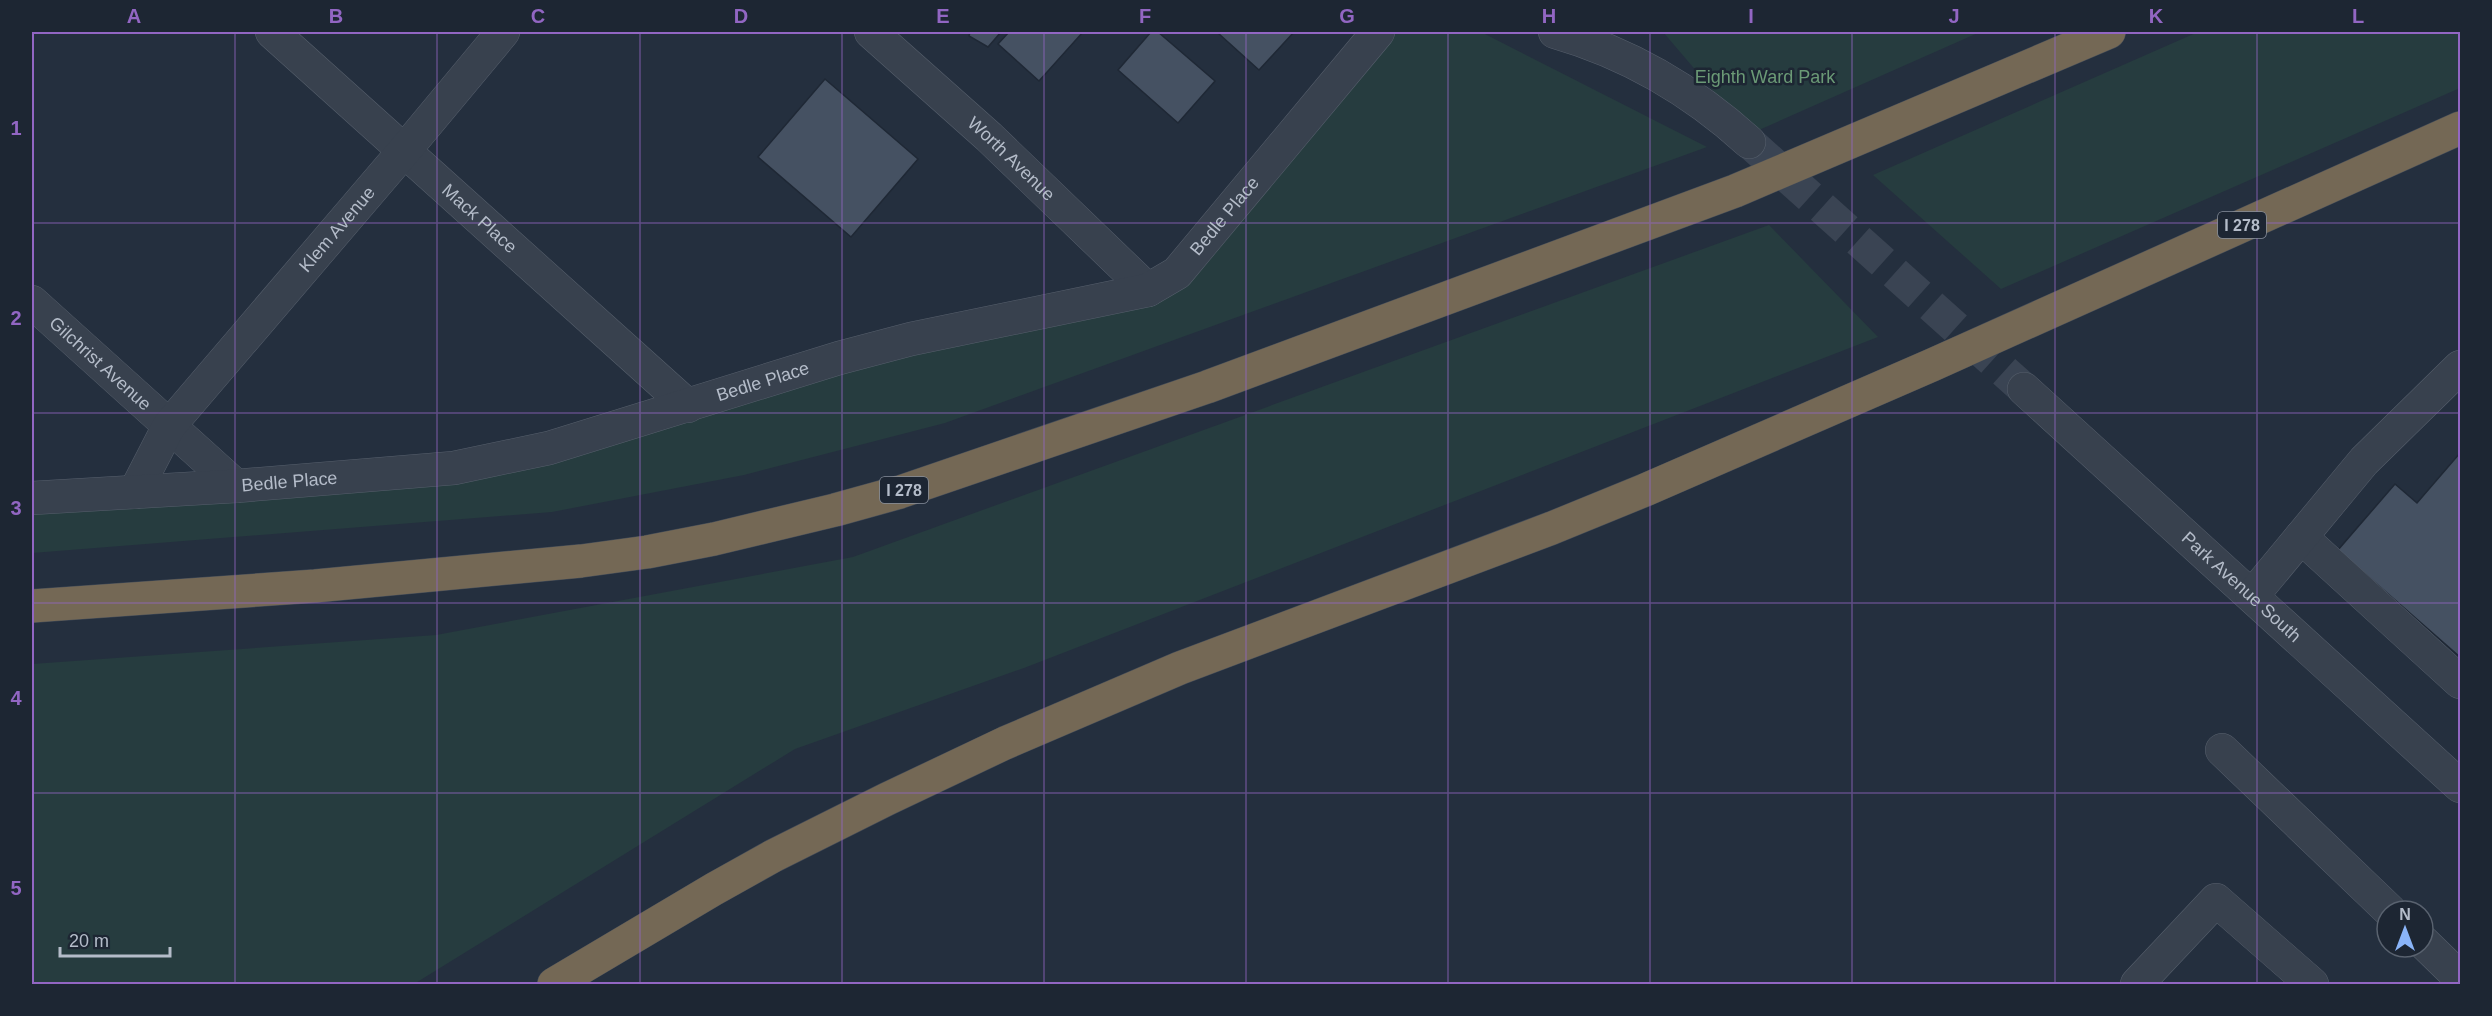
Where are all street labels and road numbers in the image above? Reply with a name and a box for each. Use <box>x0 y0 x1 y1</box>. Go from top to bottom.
street label: Worth Avenue <box>964 113 1059 205</box>
street label: Bedle Place <box>1186 173 1263 259</box>
street label: Mack Place <box>438 180 521 257</box>
street label: Klem Avenue <box>295 183 379 276</box>
road number: I 278 <box>2218 212 2266 238</box>
street label: Gilchrist Avenue <box>45 313 155 415</box>
street label: Bedle Place <box>714 358 812 405</box>
street label: Bedle Place <box>241 468 338 496</box>
road number: I 278 <box>880 477 928 503</box>
street label: Park Avenue South <box>2178 528 2305 646</box>

